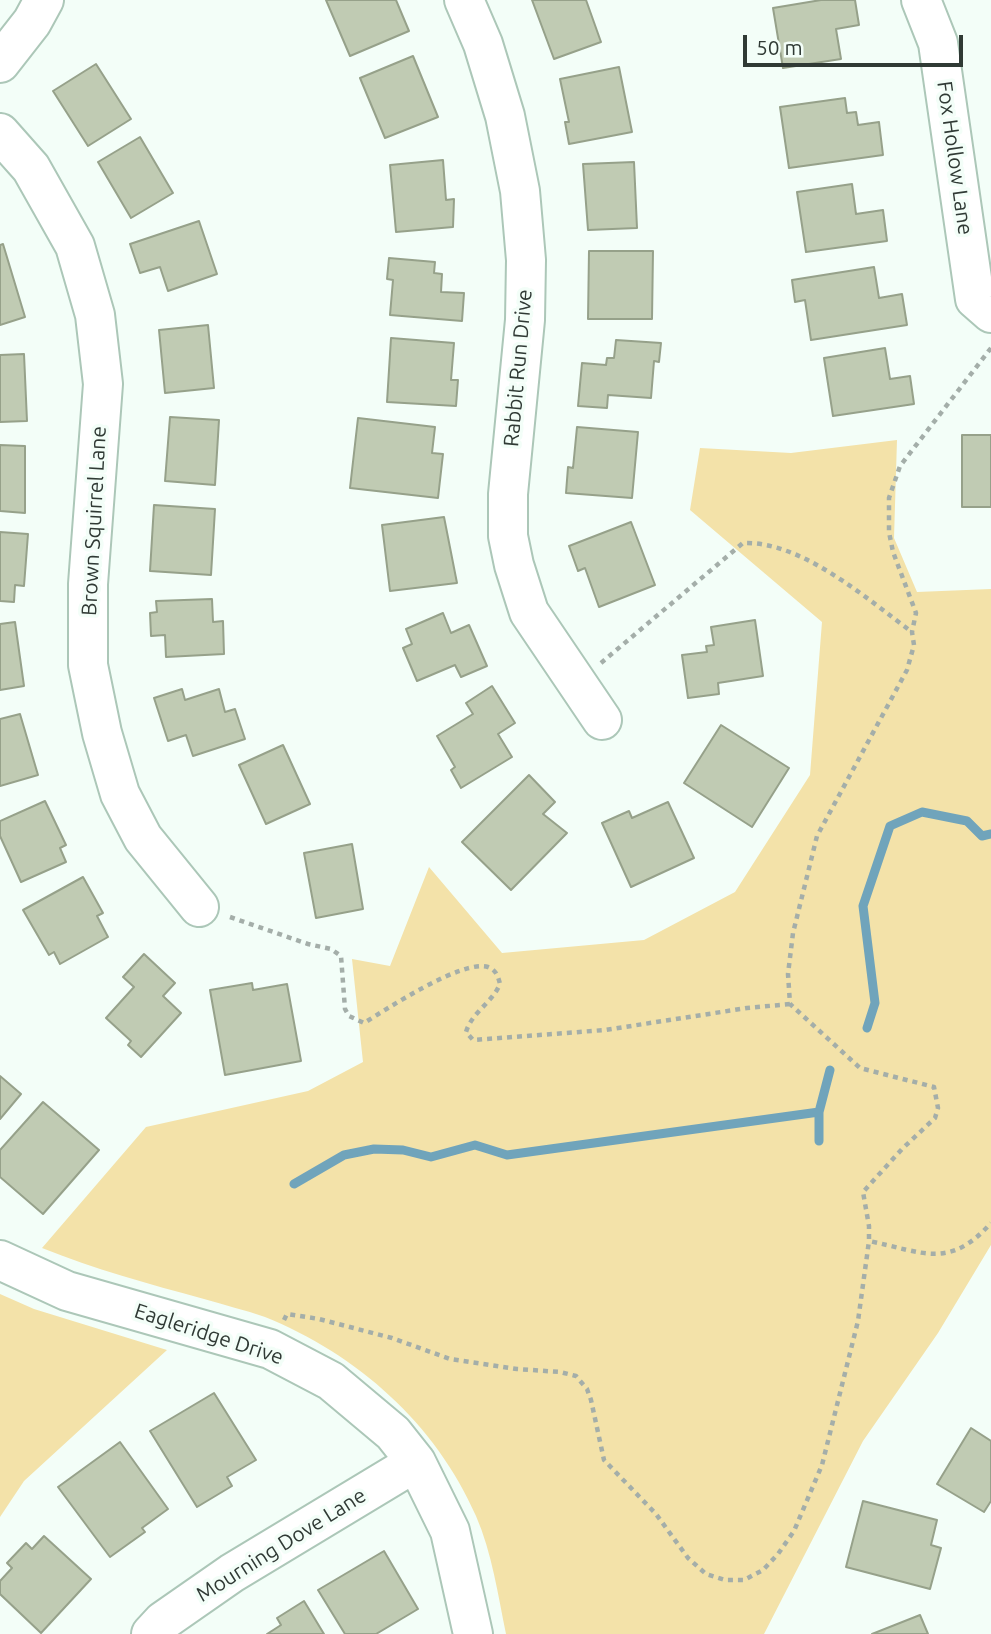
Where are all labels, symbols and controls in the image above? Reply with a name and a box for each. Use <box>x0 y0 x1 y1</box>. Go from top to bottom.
scale bar <box>746 21 967 65</box>
text: 50 m <box>756 35 803 59</box>
street label: Fox Hollow Lane <box>932 80 978 236</box>
street label: Rabbit Run Drive <box>499 288 537 448</box>
street label: Brown Squirrel Lane <box>76 426 112 616</box>
street label: Eagleridge Drive <box>131 1298 287 1370</box>
street label: Mourning Dove Lane <box>192 1483 370 1607</box>

